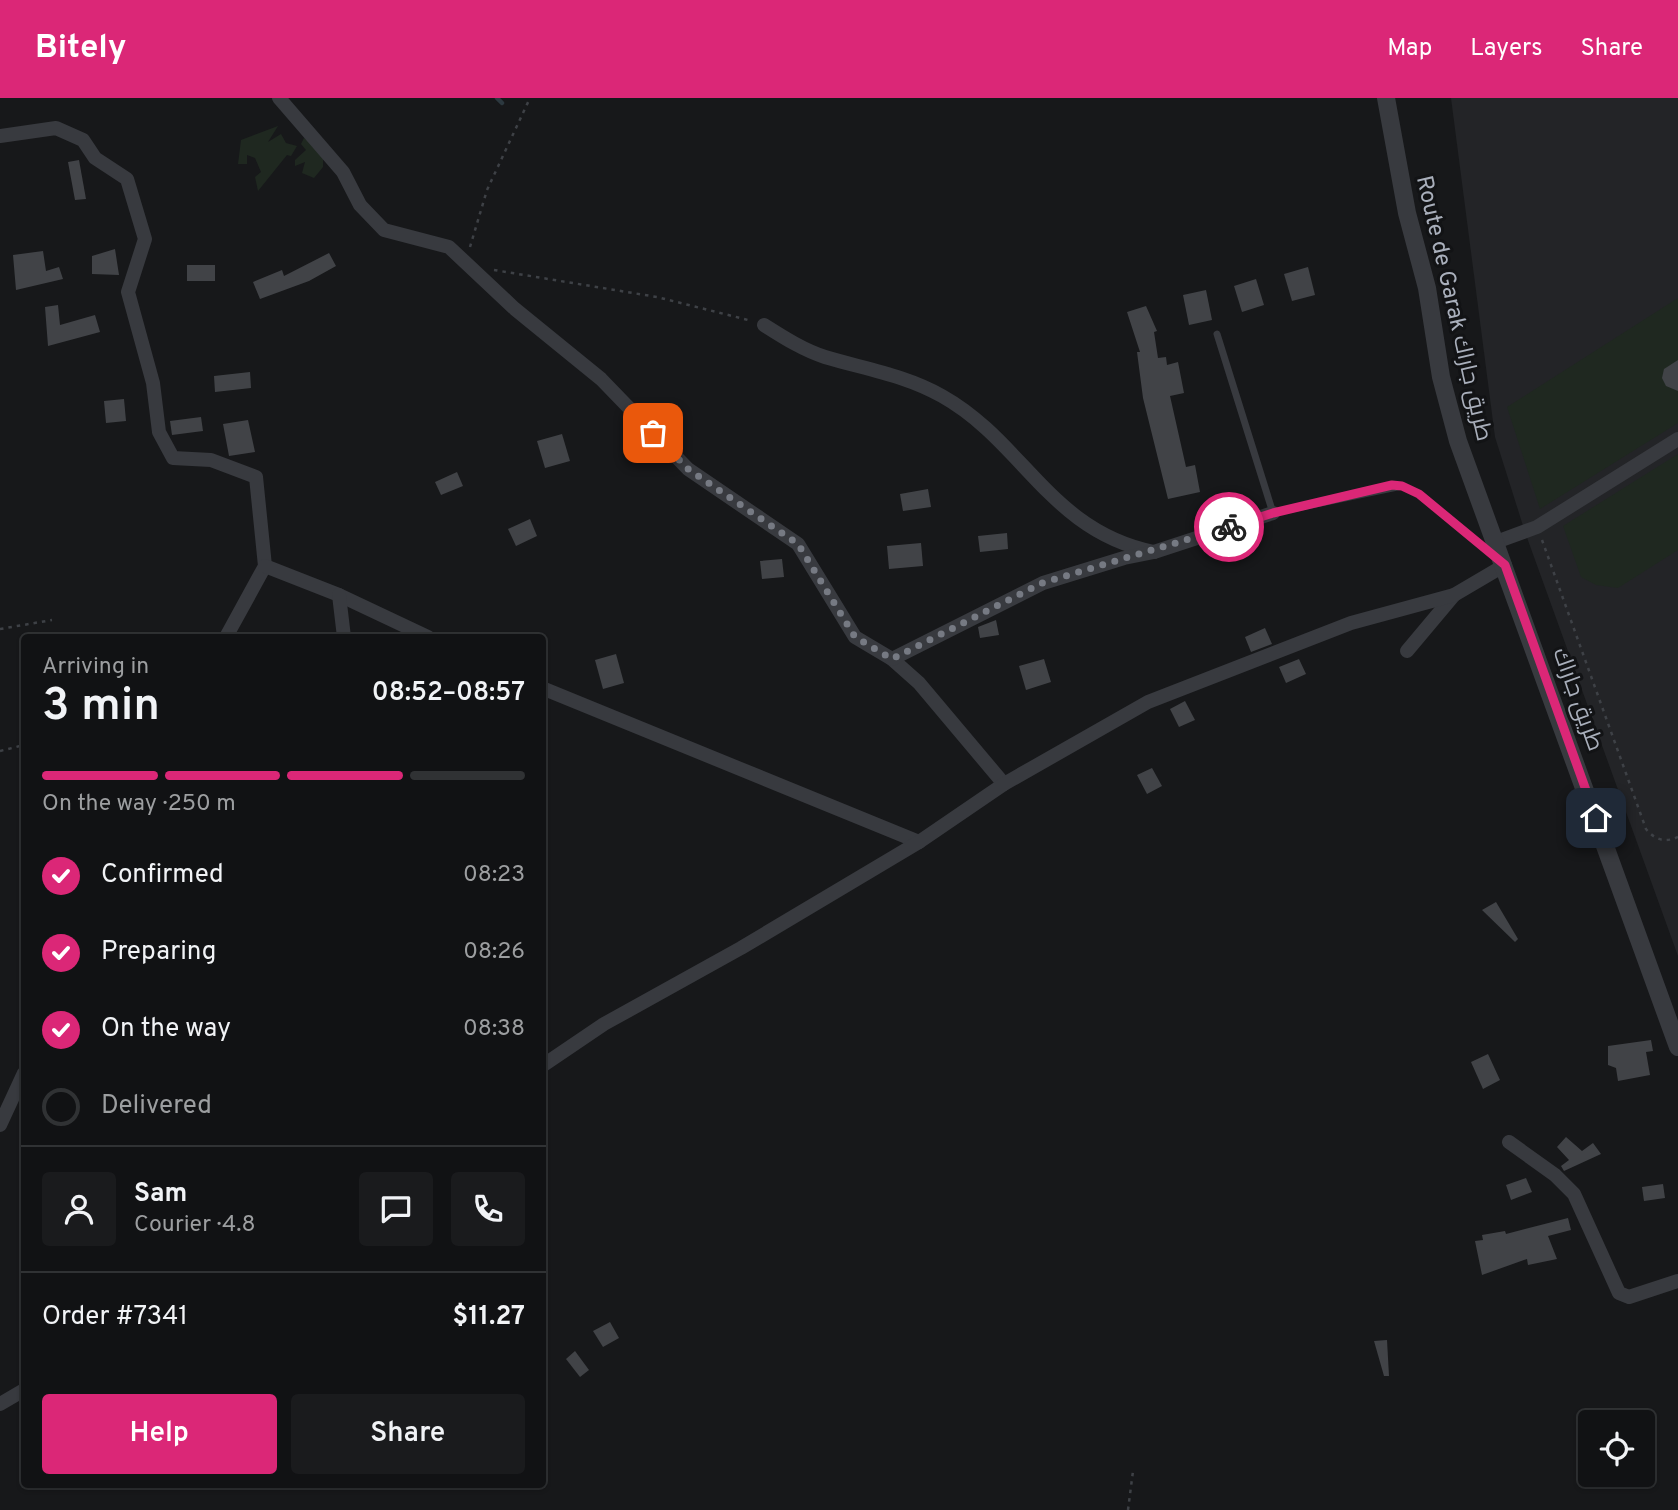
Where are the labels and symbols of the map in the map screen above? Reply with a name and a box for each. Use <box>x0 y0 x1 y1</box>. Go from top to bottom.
street label: Route de Garak طريق جاراك <box>1408 173 1497 444</box>
pin <box>623 403 683 463</box>
courier <box>1194 492 1264 562</box>
street label: طريق جاراك <box>1545 644 1609 755</box>
pin <box>1566 788 1626 848</box>

